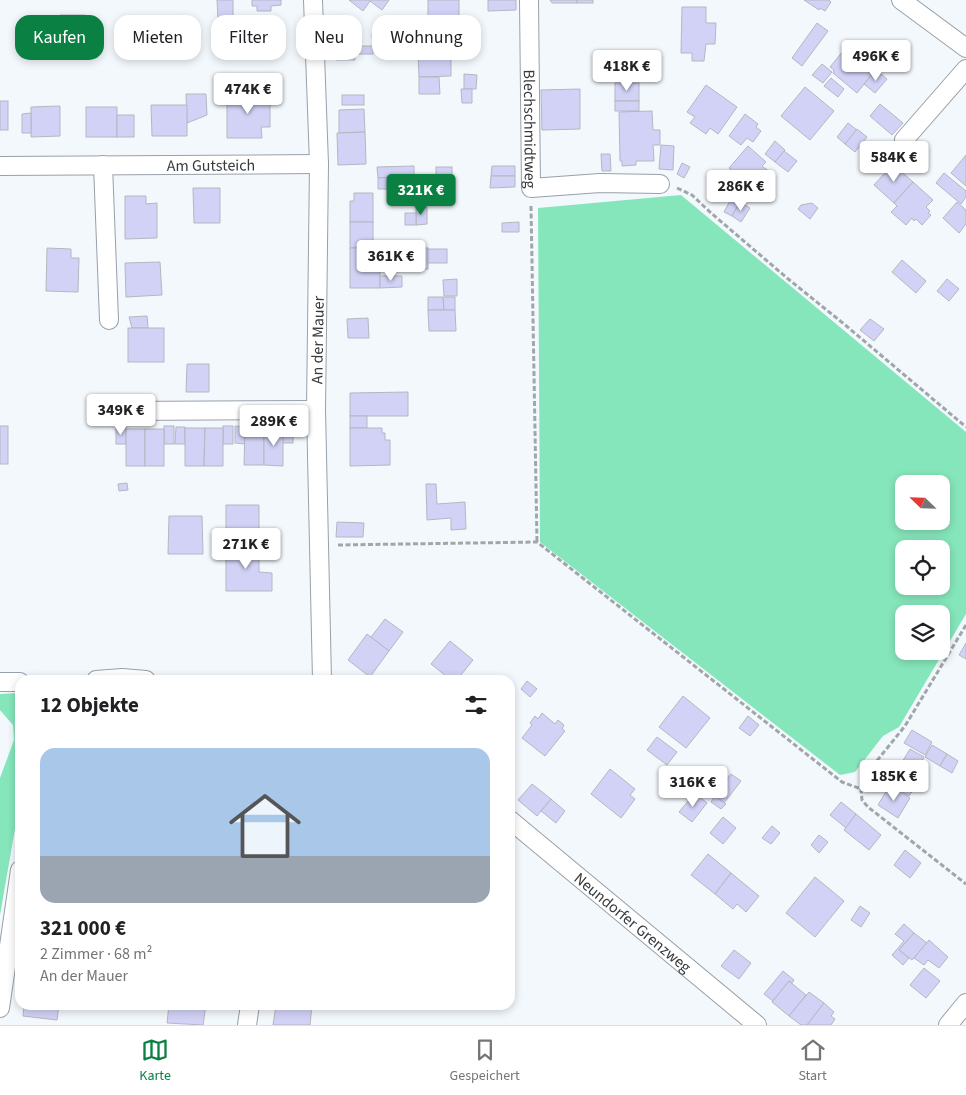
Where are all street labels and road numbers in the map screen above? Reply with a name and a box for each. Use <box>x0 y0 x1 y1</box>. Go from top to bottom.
street label: Blechschmidtweg <box>518 69 541 189</box>
street label: Am Gutsteich <box>167 154 255 177</box>
street label: An der Mauer <box>306 295 330 384</box>
street label: Neundorfer Grenzweg <box>569 868 696 978</box>

